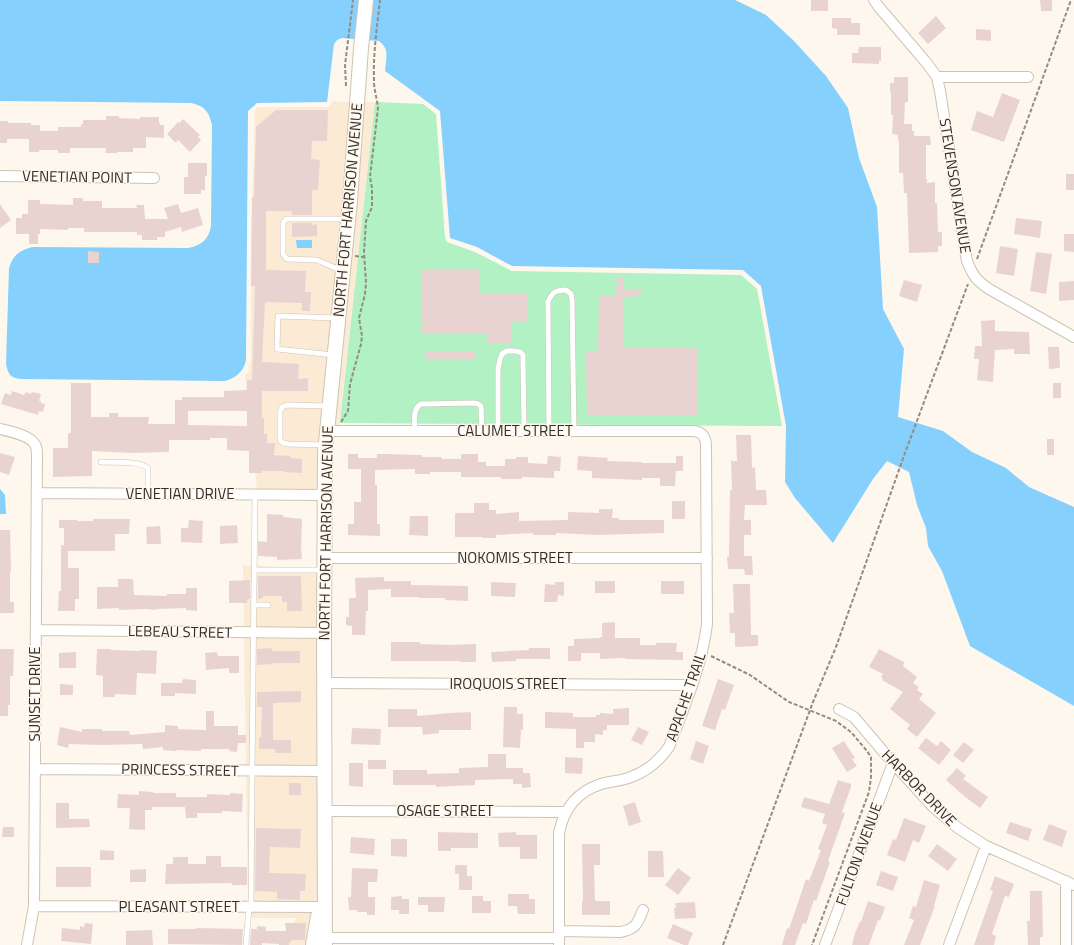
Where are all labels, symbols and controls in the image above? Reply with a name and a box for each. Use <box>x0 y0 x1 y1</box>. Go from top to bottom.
street label: NORTH FORT HARRISON AVENUE <box>327 102 368 318</box>
street label: STEVENSON AVENUE <box>933 117 978 255</box>
street label: VENETIAN POINT <box>22 164 132 189</box>
street label: CALUMET STREET <box>457 419 573 442</box>
street label: NORTH FORT HARRISON AVENUE <box>312 425 339 641</box>
street label: VENETIAN DRIVE <box>125 482 235 505</box>
street label: NOKOMIS STREET <box>457 546 573 569</box>
street label: LEBEAU STREET <box>128 619 233 644</box>
street label: SUNSET DRIVE <box>23 646 46 742</box>
street label: APACHE TRAIL <box>660 649 712 744</box>
street label: IROQUOIS STREET <box>449 672 567 695</box>
street label: HARBOR DRIVE <box>876 744 962 831</box>
street label: PRINCESS STREET <box>121 757 239 782</box>
street label: OSAGE STREET <box>396 799 494 822</box>
street label: FULTON AVENUE <box>829 799 888 908</box>
street label: PLEASANT STREET <box>118 895 240 918</box>

